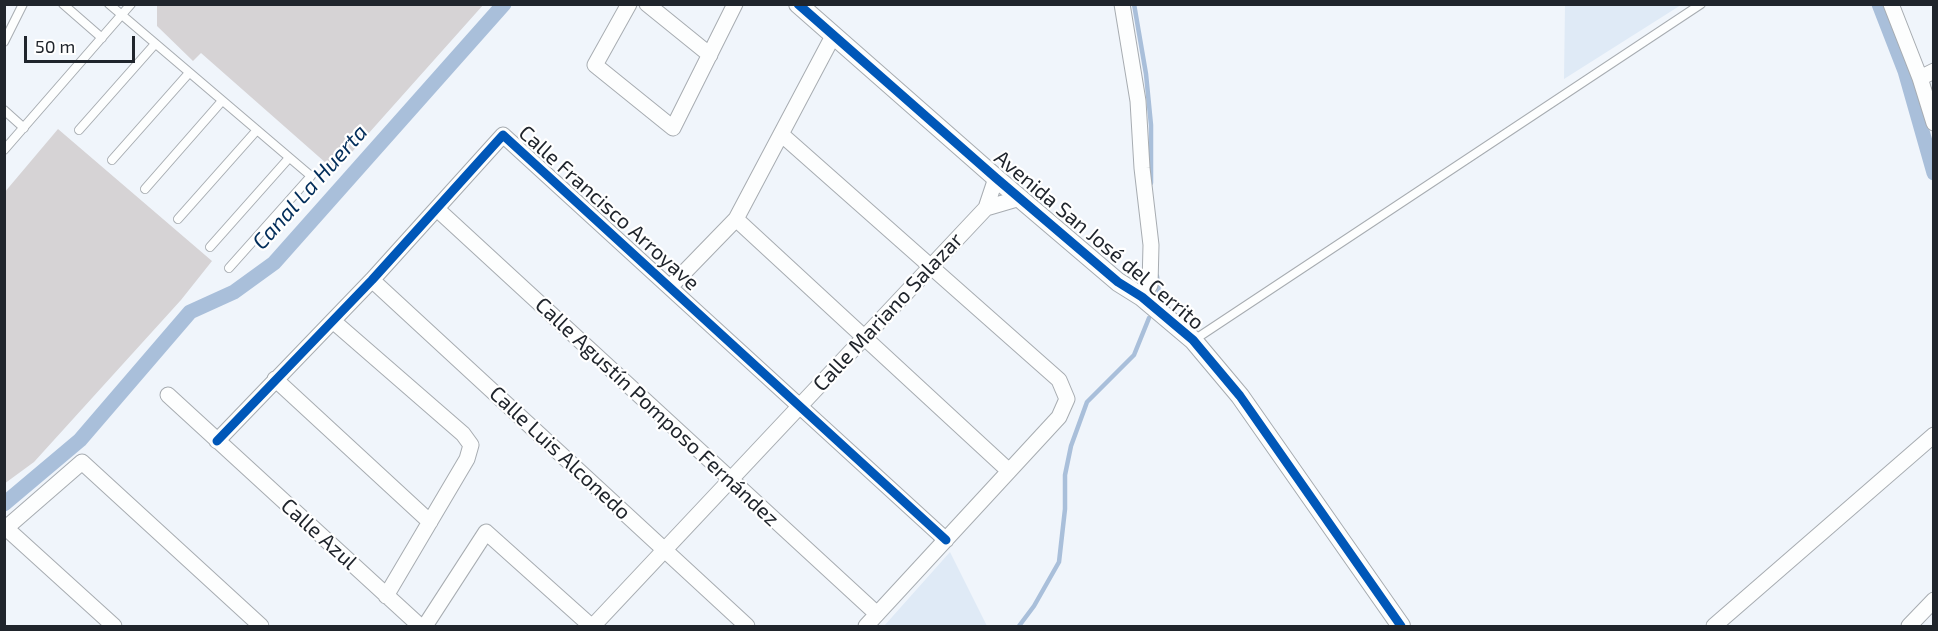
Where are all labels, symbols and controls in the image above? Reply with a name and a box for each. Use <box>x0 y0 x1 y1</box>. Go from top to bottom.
scale bar <box>27 24 138 62</box>
text: 50 m <box>35 35 75 57</box>
water label: Canal La Huerta <box>247 119 373 255</box>
street label: Calle Francisco Arroyave <box>514 120 704 296</box>
street label: Avenida San José del Cerrito <box>989 145 1209 335</box>
street label: Calle Mariano Salazar <box>808 227 968 397</box>
street label: Calle Agustín Pomposo Fernández <box>530 292 784 532</box>
street label: Calle Luis Alconedo <box>484 381 636 525</box>
street label: Calle Azul <box>276 493 362 575</box>

